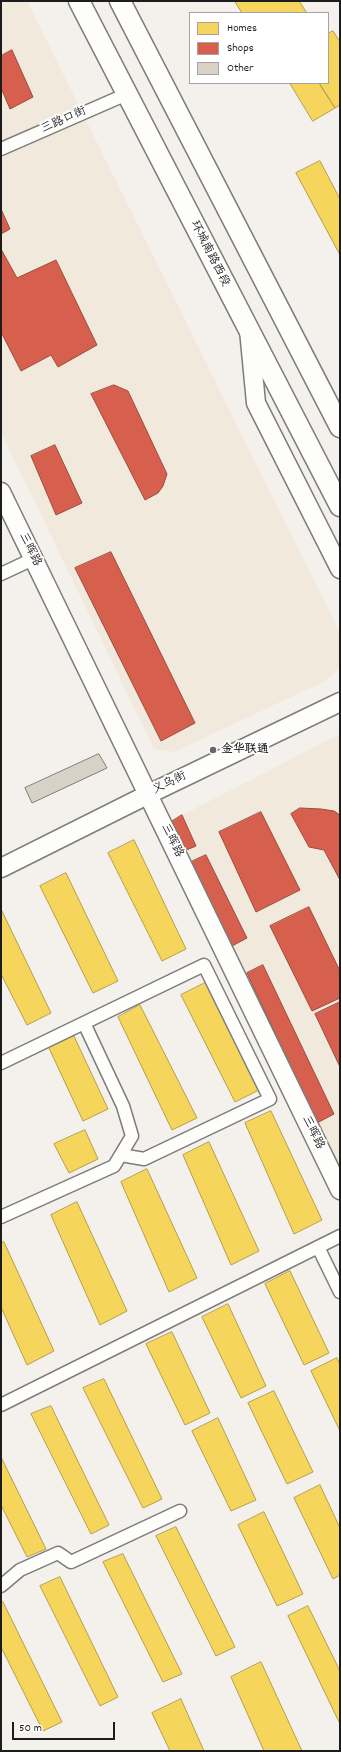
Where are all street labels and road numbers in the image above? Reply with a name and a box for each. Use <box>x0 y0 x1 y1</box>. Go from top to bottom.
street label: 三路口街 <box>39 105 89 137</box>
street label: 环城南路西段 <box>186 219 232 289</box>
street label: 三晖路 <box>15 531 43 569</box>
street label: 义乌街 <box>151 770 189 798</box>
street label: 三晖路 <box>157 822 185 860</box>
street label: 三晖路 <box>298 1114 326 1152</box>

